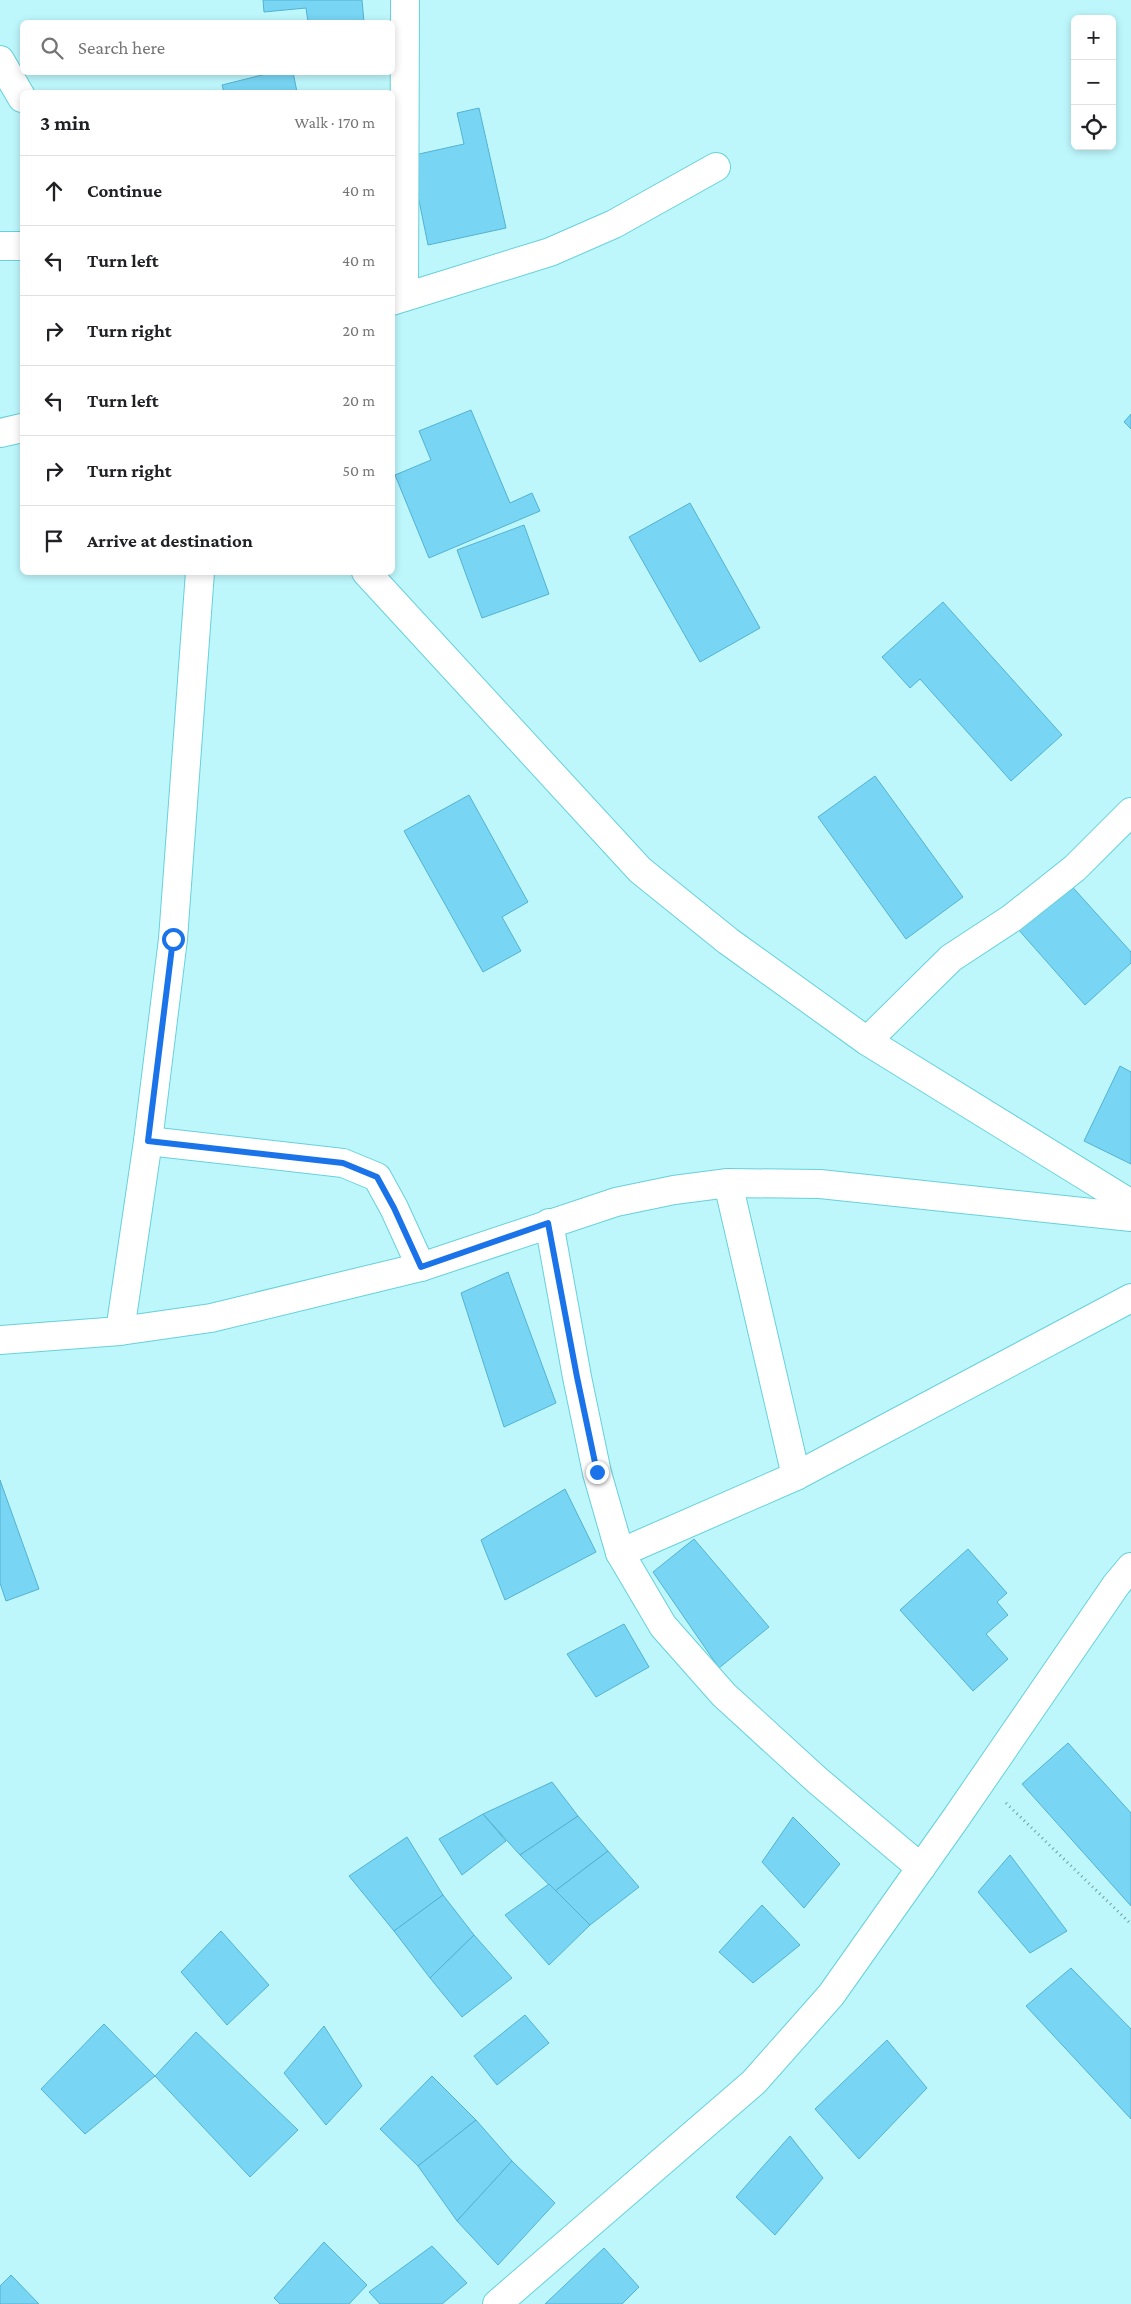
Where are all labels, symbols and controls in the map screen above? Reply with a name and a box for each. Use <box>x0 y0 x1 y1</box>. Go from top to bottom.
map controls <box>1071 15 1116 150</box>
button: + <box>1071 15 1116 60</box>
search box <box>20 20 395 75</box>
icon: search <box>38 34 66 62</box>
text: Search here <box>78 37 165 58</box>
button: − <box>1071 60 1116 105</box>
button: locate <box>1071 105 1116 150</box>
text: 3 min <box>40 111 90 135</box>
text: Walk · 170 m <box>295 114 375 131</box>
icon: ahead <box>40 177 68 205</box>
text: Continue <box>87 180 162 201</box>
text: 40 m <box>342 182 375 199</box>
icon: left <box>40 247 68 275</box>
text: Turn left <box>87 250 159 271</box>
text: 40 m <box>342 252 375 269</box>
icon: right <box>40 317 68 345</box>
text: Turn right <box>87 320 172 341</box>
text: 20 m <box>342 322 375 339</box>
icon: left <box>40 387 68 415</box>
text: Turn left <box>87 390 159 411</box>
text: 20 m <box>342 392 375 409</box>
icon: right <box>40 457 68 485</box>
text: Turn right <box>87 460 172 481</box>
text: 50 m <box>343 462 375 479</box>
icon: arrive <box>40 527 68 555</box>
text: Arrive at destination <box>87 530 253 551</box>
route start <box>162 928 185 951</box>
route end <box>586 1461 609 1484</box>

